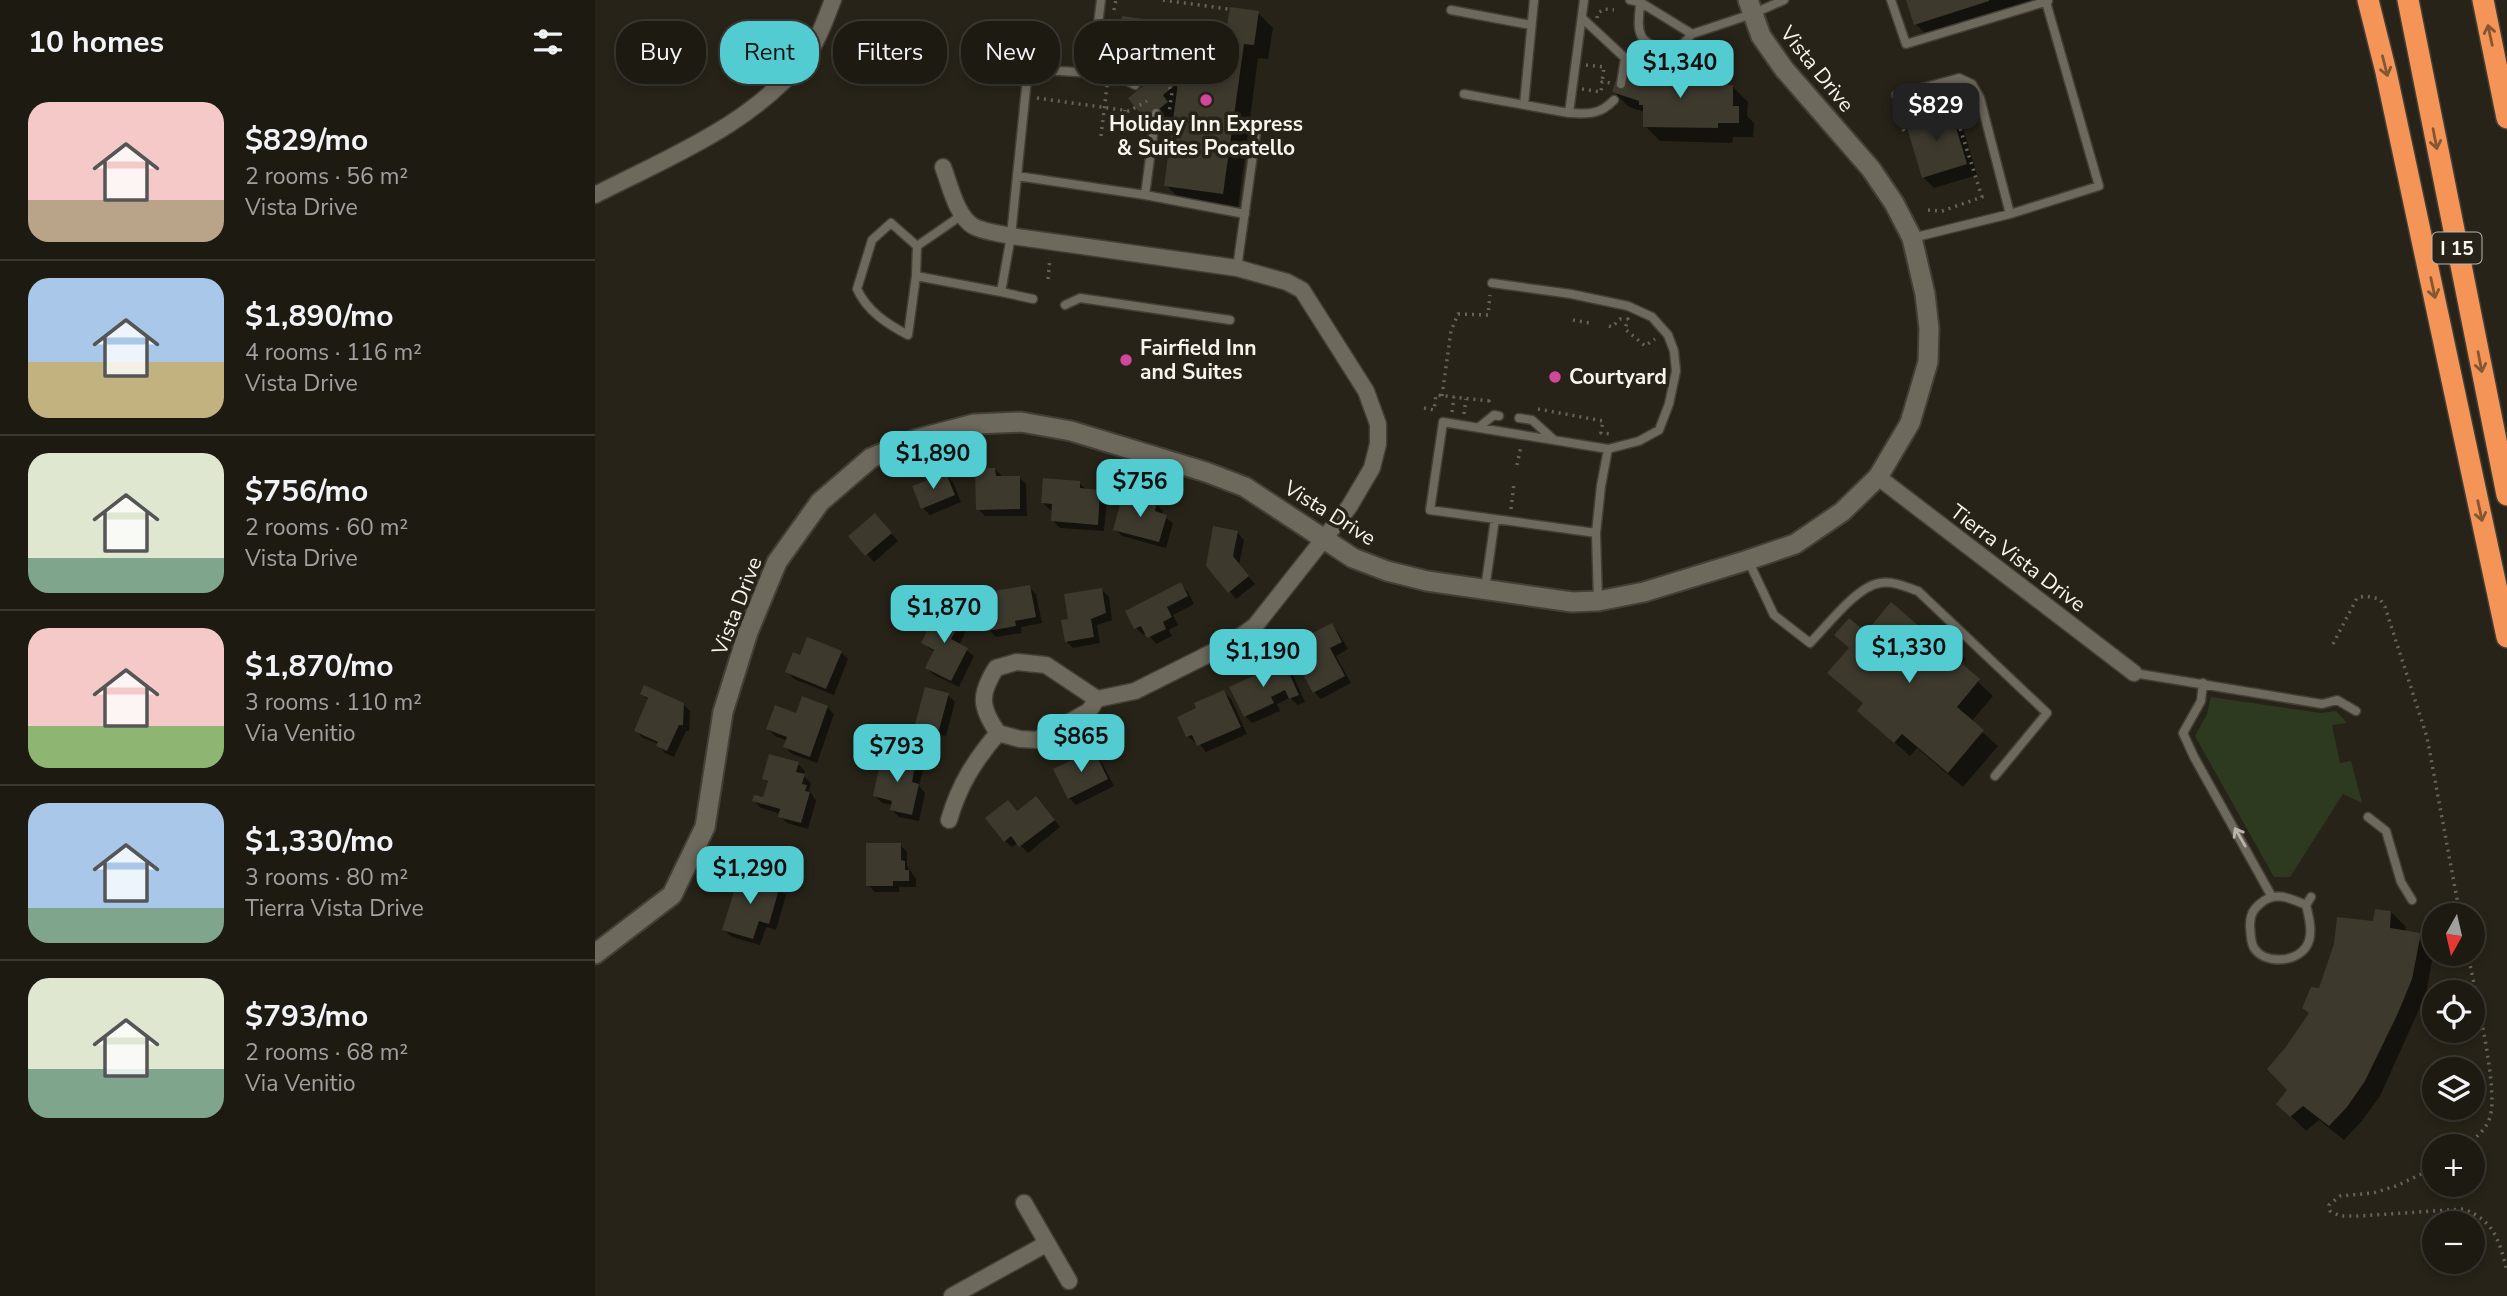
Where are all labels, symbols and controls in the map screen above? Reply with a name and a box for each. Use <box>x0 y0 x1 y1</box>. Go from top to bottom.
street label: Vista Drive <box>1773 19 1860 118</box>
chip: Buy <box>616 21 706 84</box>
chip: Rent <box>720 21 819 84</box>
chip: Filters <box>833 21 947 84</box>
chip: New <box>961 21 1060 84</box>
chip: Apartment <box>1074 21 1239 84</box>
text: 10 homes <box>28 22 164 63</box>
icon: filters <box>529 23 567 61</box>
one-way arrow <box>2482 24 2496 47</box>
pin: $1,340 <box>1623 41 1737 100</box>
text: $1,340 <box>1643 47 1717 78</box>
one-way arrow <box>2378 54 2392 77</box>
pin: $829 <box>1895 83 1977 143</box>
text: $829 <box>1908 90 1964 121</box>
marker: Holiday Inn Express & Suites Pocatello <box>1198 92 1214 108</box>
place label: Holiday Inn Express & Suites Pocatello <box>1109 110 1303 162</box>
text: $829/mo <box>245 120 368 161</box>
one-way arrow <box>2429 127 2443 150</box>
icon: home <box>84 130 168 214</box>
text: 2 rooms · 56 m² <box>245 161 408 192</box>
text: Vista Drive <box>245 192 358 223</box>
road number: I 15 <box>2433 232 2481 264</box>
one-way arrow <box>2426 276 2440 299</box>
text: $1,890/mo <box>245 296 394 337</box>
icon: home <box>84 306 168 390</box>
place label: Fairfield Inn and Suites <box>1140 334 1257 386</box>
text: 4 rooms · 116 m² <box>245 337 422 368</box>
one-way arrow <box>2474 350 2488 373</box>
marker: Fairfield Inn and Suites <box>1118 352 1134 368</box>
place label: Courtyard <box>1569 363 1667 391</box>
text: Vista Drive <box>245 368 358 399</box>
marker: Courtyard <box>1547 369 1563 385</box>
pin: $1,890 <box>876 432 990 491</box>
text: $1,890 <box>896 438 970 469</box>
pin: $756 <box>1099 460 1181 519</box>
text: $756 <box>1112 466 1168 497</box>
text: $756/mo <box>245 471 368 512</box>
street label: Vista Drive <box>1278 473 1381 552</box>
icon: home <box>84 481 168 565</box>
street label: Tierra Vista Drive <box>1944 498 2092 618</box>
one-way arrow <box>2474 499 2488 522</box>
text: 2 rooms · 60 m² <box>245 512 408 543</box>
text: Vista Drive <box>245 543 358 574</box>
street label: Vista Drive <box>705 553 769 660</box>
pin: $1,870 <box>887 586 1001 645</box>
text: $1,870 <box>907 592 981 623</box>
pin: $1,330 <box>1852 626 1966 685</box>
pin: $1,190 <box>1206 630 1320 689</box>
text: $1,330 <box>1872 632 1946 663</box>
text: $1,190 <box>1226 636 1300 667</box>
text: $1,870/mo <box>245 646 394 687</box>
icon: home <box>84 656 168 740</box>
text: 3 rooms · 110 m² <box>245 687 422 718</box>
pin: $865 <box>1040 714 1122 774</box>
text: Via Venitio <box>245 718 356 749</box>
text: $865 <box>1053 721 1109 752</box>
pin: $793 <box>856 724 938 784</box>
text: $793 <box>869 731 925 762</box>
text: $1,330/mo <box>245 821 394 862</box>
one-way arrow <box>2233 827 2247 847</box>
icon: home <box>84 831 168 915</box>
pin: $1,290 <box>693 846 807 906</box>
text: $1,290 <box>713 853 787 884</box>
text: 3 rooms · 80 m² <box>245 862 408 893</box>
text: Tierra Vista Drive <box>245 893 424 924</box>
north arrow <box>2422 903 2485 966</box>
map controls <box>2422 903 2485 1274</box>
button: locate <box>2422 980 2485 1043</box>
text: $793/mo <box>245 996 368 1037</box>
icon: home <box>84 1006 168 1090</box>
text: 2 rooms · 68 m² <box>245 1037 408 1068</box>
button: layers <box>2422 1057 2485 1120</box>
text: Via Venitio <box>245 1068 356 1099</box>
button: + <box>2422 1134 2485 1197</box>
button: − <box>2422 1211 2485 1274</box>

